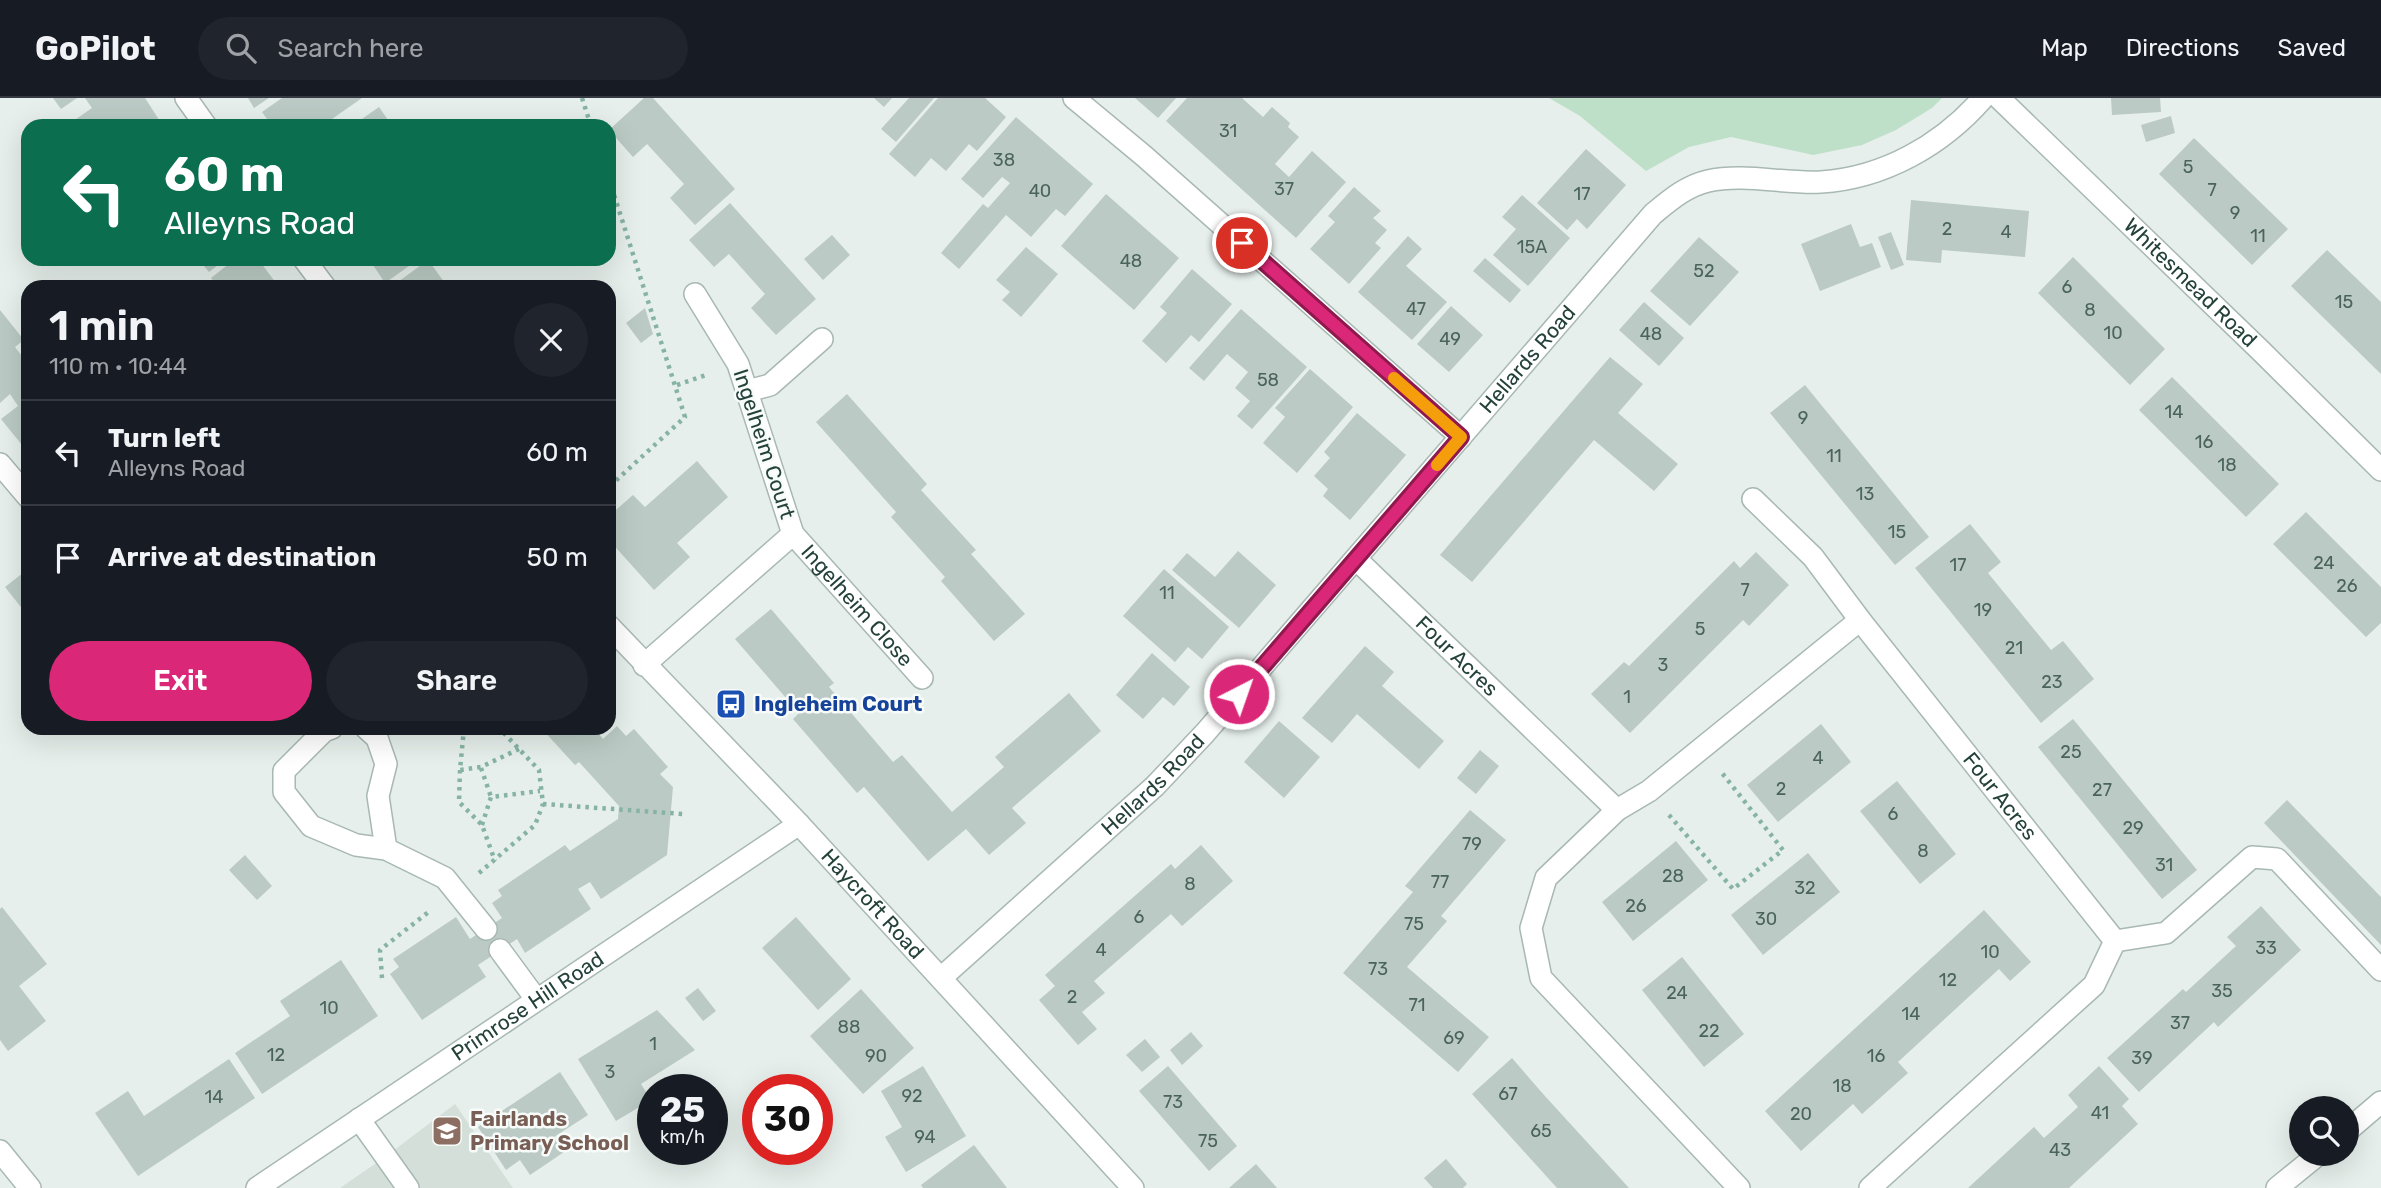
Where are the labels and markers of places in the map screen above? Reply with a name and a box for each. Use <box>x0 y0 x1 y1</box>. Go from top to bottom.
pin <box>1212 213 1272 273</box>
bus stop icon: Ingleheim Court <box>714 687 748 721</box>
place label: Ingleheim Court <box>754 691 923 716</box>
place label: Fairlands Primary School <box>470 1106 629 1155</box>
school or university icon: Fairlands Primary School <box>430 1114 464 1148</box>

